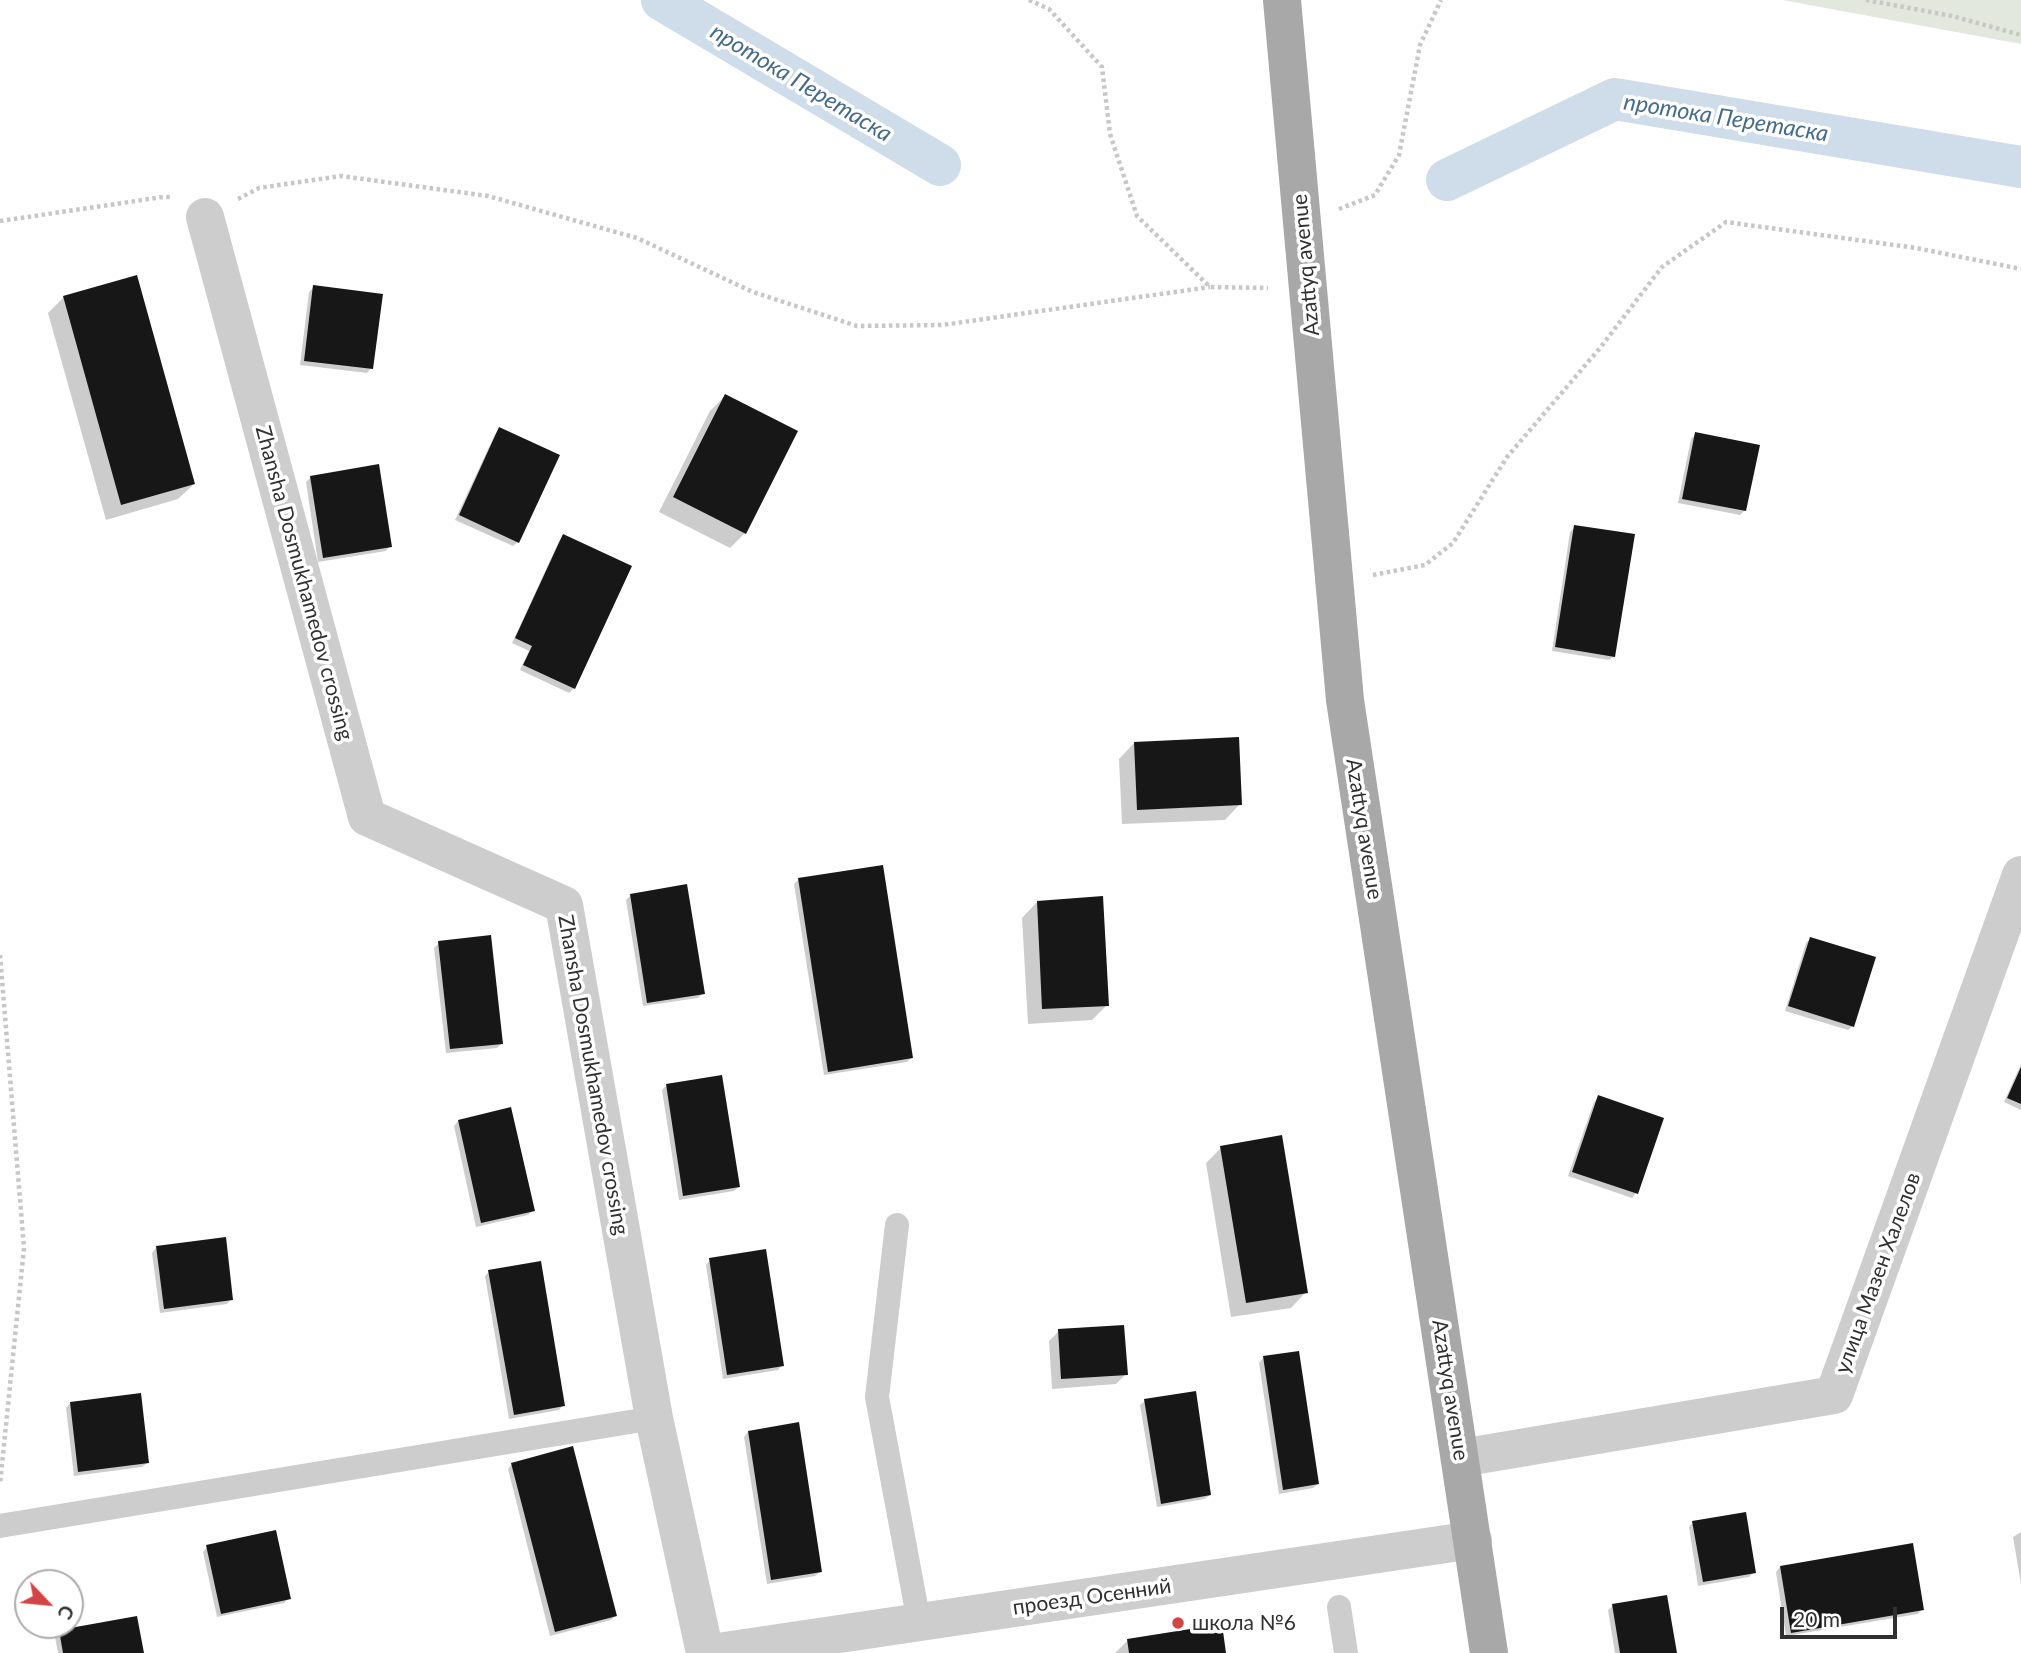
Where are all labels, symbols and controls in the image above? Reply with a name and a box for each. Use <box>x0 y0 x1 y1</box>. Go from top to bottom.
water label: протока Перетаска <box>705 18 897 148</box>
water label: протока Перетаска <box>1622 88 1830 148</box>
street label: Azattyq avenue <box>1287 193 1325 337</box>
street label: Zhansha Dosmukhamedov crossing <box>250 423 358 743</box>
street label: Azattyq avenue <box>1340 757 1388 901</box>
street label: Zhansha Dosmukhamedov crossing <box>552 913 634 1237</box>
street label: улица Мазен Халелов <box>1830 1169 1926 1377</box>
street label: Azattyq avenue <box>1426 1318 1474 1462</box>
north arrow <box>14 1569 84 1639</box>
street label: проезд Осенний <box>1011 1573 1173 1621</box>
scale bar <box>1783 1594 1900 1638</box>
text: С <box>53 1602 80 1623</box>
text: 20 m <box>1793 1606 1840 1631</box>
place label: школа №6 <box>1192 1610 1296 1636</box>
marker: школа №6 <box>1170 1615 1186 1631</box>

